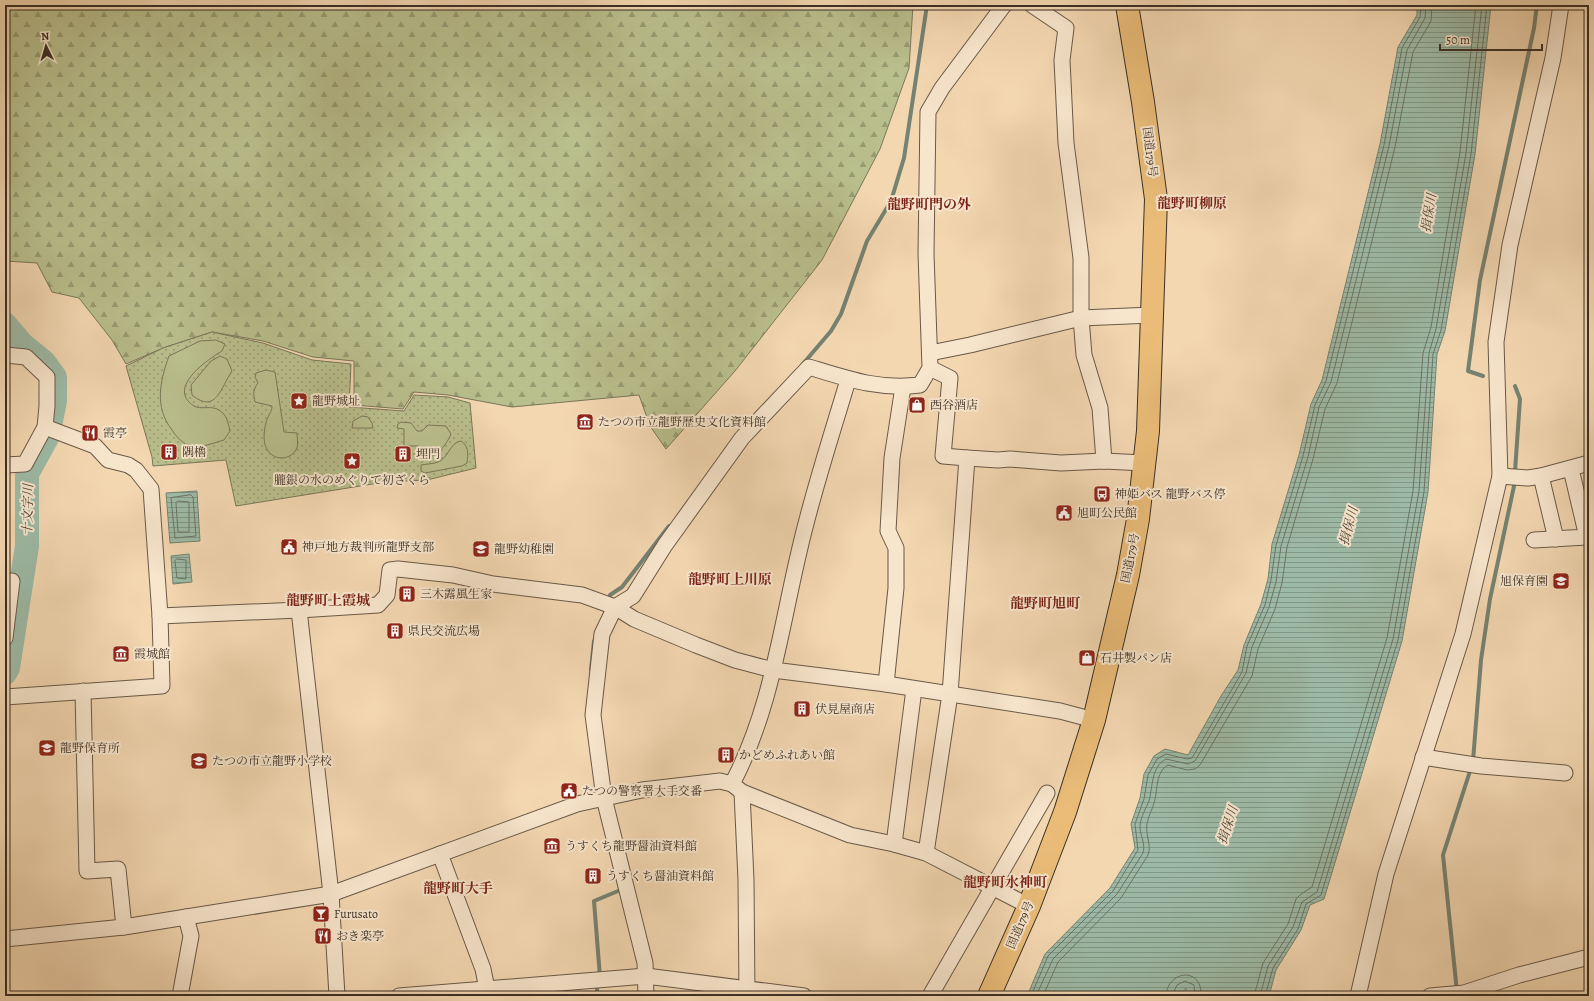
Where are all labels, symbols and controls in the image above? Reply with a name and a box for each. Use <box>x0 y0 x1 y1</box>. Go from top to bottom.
north arrow <box>26 26 66 66</box>
scale bar <box>1440 26 1542 52</box>
text: N <box>41 29 50 44</box>
text: 50 m <box>1446 32 1470 48</box>
street label: 国道179号 <box>1139 126 1161 178</box>
water label: 揖保川 <box>1417 191 1440 234</box>
district label: 龍野町柳原 <box>1157 194 1227 213</box>
district label: 龍野町門の外 <box>887 195 971 214</box>
place icon: 龍野城址 <box>289 391 309 411</box>
place label: 龍野城址 <box>312 393 360 409</box>
shop icon: 西谷酒店 <box>907 395 927 415</box>
place label: 西谷酒店 <box>930 397 978 413</box>
museum icon: たつの市立龍野歴史文化資料館 <box>575 412 595 432</box>
place label: たつの市立龍野歴史文化資料館 <box>598 414 766 430</box>
restaurant icon: 霞亭 <box>80 423 100 443</box>
place label: 霞亭 <box>103 425 127 441</box>
building icon: 隅櫓 <box>159 442 179 462</box>
place label: 隅櫓 <box>182 444 206 460</box>
building icon: 埋門 <box>393 444 413 464</box>
place label: 埋門 <box>416 446 440 462</box>
place icon: 朧銀の水のめぐりて初ざくら <box>342 451 362 471</box>
place label: 朧銀の水のめぐりて初ざくら <box>274 472 430 488</box>
water label: 十文字川 <box>19 482 36 536</box>
bus stop icon: 神姫バス 龍野バス停 <box>1092 484 1112 504</box>
place label: 神姫バス 龍野バス停 <box>1115 486 1225 502</box>
public building icon: 旭町公民館 <box>1054 503 1074 523</box>
water label: 揖保川 <box>1335 503 1362 547</box>
place label: 旭町公民館 <box>1077 505 1137 521</box>
street label: 国道179号 <box>1117 532 1143 584</box>
public building icon: 神戸地方裁判所龍野支部 <box>279 537 299 557</box>
place label: 神戸地方裁判所龍野支部 <box>302 539 434 555</box>
school or university icon: 龍野幼稚園 <box>471 539 491 559</box>
place label: 龍野幼稚園 <box>494 541 554 557</box>
district label: 龍野町上川原 <box>688 570 772 589</box>
school or university icon: 旭保育園 <box>1551 571 1571 591</box>
place label: 旭保育園 <box>1500 573 1548 589</box>
building icon: 三木露風生家 <box>397 584 417 604</box>
place label: 三木露風生家 <box>420 586 492 602</box>
district label: 龍野町上霞城 <box>286 591 370 610</box>
district label: 龍野町旭町 <box>1010 594 1081 613</box>
building icon: 県民交流広場 <box>385 621 405 641</box>
place label: 県民交流広場 <box>408 623 480 639</box>
museum icon: 霞城館 <box>111 644 131 664</box>
place label: 霞城館 <box>134 646 170 662</box>
shop icon: 石井製パン店 <box>1077 648 1097 668</box>
place label: 石井製パン店 <box>1100 650 1172 666</box>
building icon: 伏見屋商店 <box>792 699 812 719</box>
place label: 伏見屋商店 <box>815 701 875 717</box>
school or university icon: 龍野保育所 <box>37 738 57 758</box>
place label: 龍野保育所 <box>60 740 120 756</box>
building icon: かどめふれあい館 <box>716 745 736 765</box>
place label: かどめふれあい館 <box>739 747 835 763</box>
school or university icon: たつの市立龍野小学校 <box>189 751 209 771</box>
place label: たつの市立龍野小学校 <box>212 753 332 769</box>
public building icon: たつの警察署大手交番 <box>559 781 579 801</box>
place label: たつの警察署大手交番 <box>582 783 702 799</box>
water label: 揖保川 <box>1213 802 1242 846</box>
museum icon: うすくち龍野醤油資料館 <box>542 836 562 856</box>
place label: うすくち龍野醤油資料館 <box>565 838 697 854</box>
building icon: うすくち醤油資料館 <box>583 866 603 886</box>
place label: うすくち醤油資料館 <box>606 868 714 884</box>
district label: 龍野町水神町 <box>963 873 1048 892</box>
district label: 龍野町大手 <box>423 879 493 898</box>
street label: 国道179号 <box>1003 899 1037 951</box>
bar icon: Furusato <box>311 904 331 924</box>
place label: Furusato <box>334 906 378 922</box>
restaurant icon: おき楽亭 <box>313 926 333 946</box>
place label: おき楽亭 <box>336 928 384 944</box>

